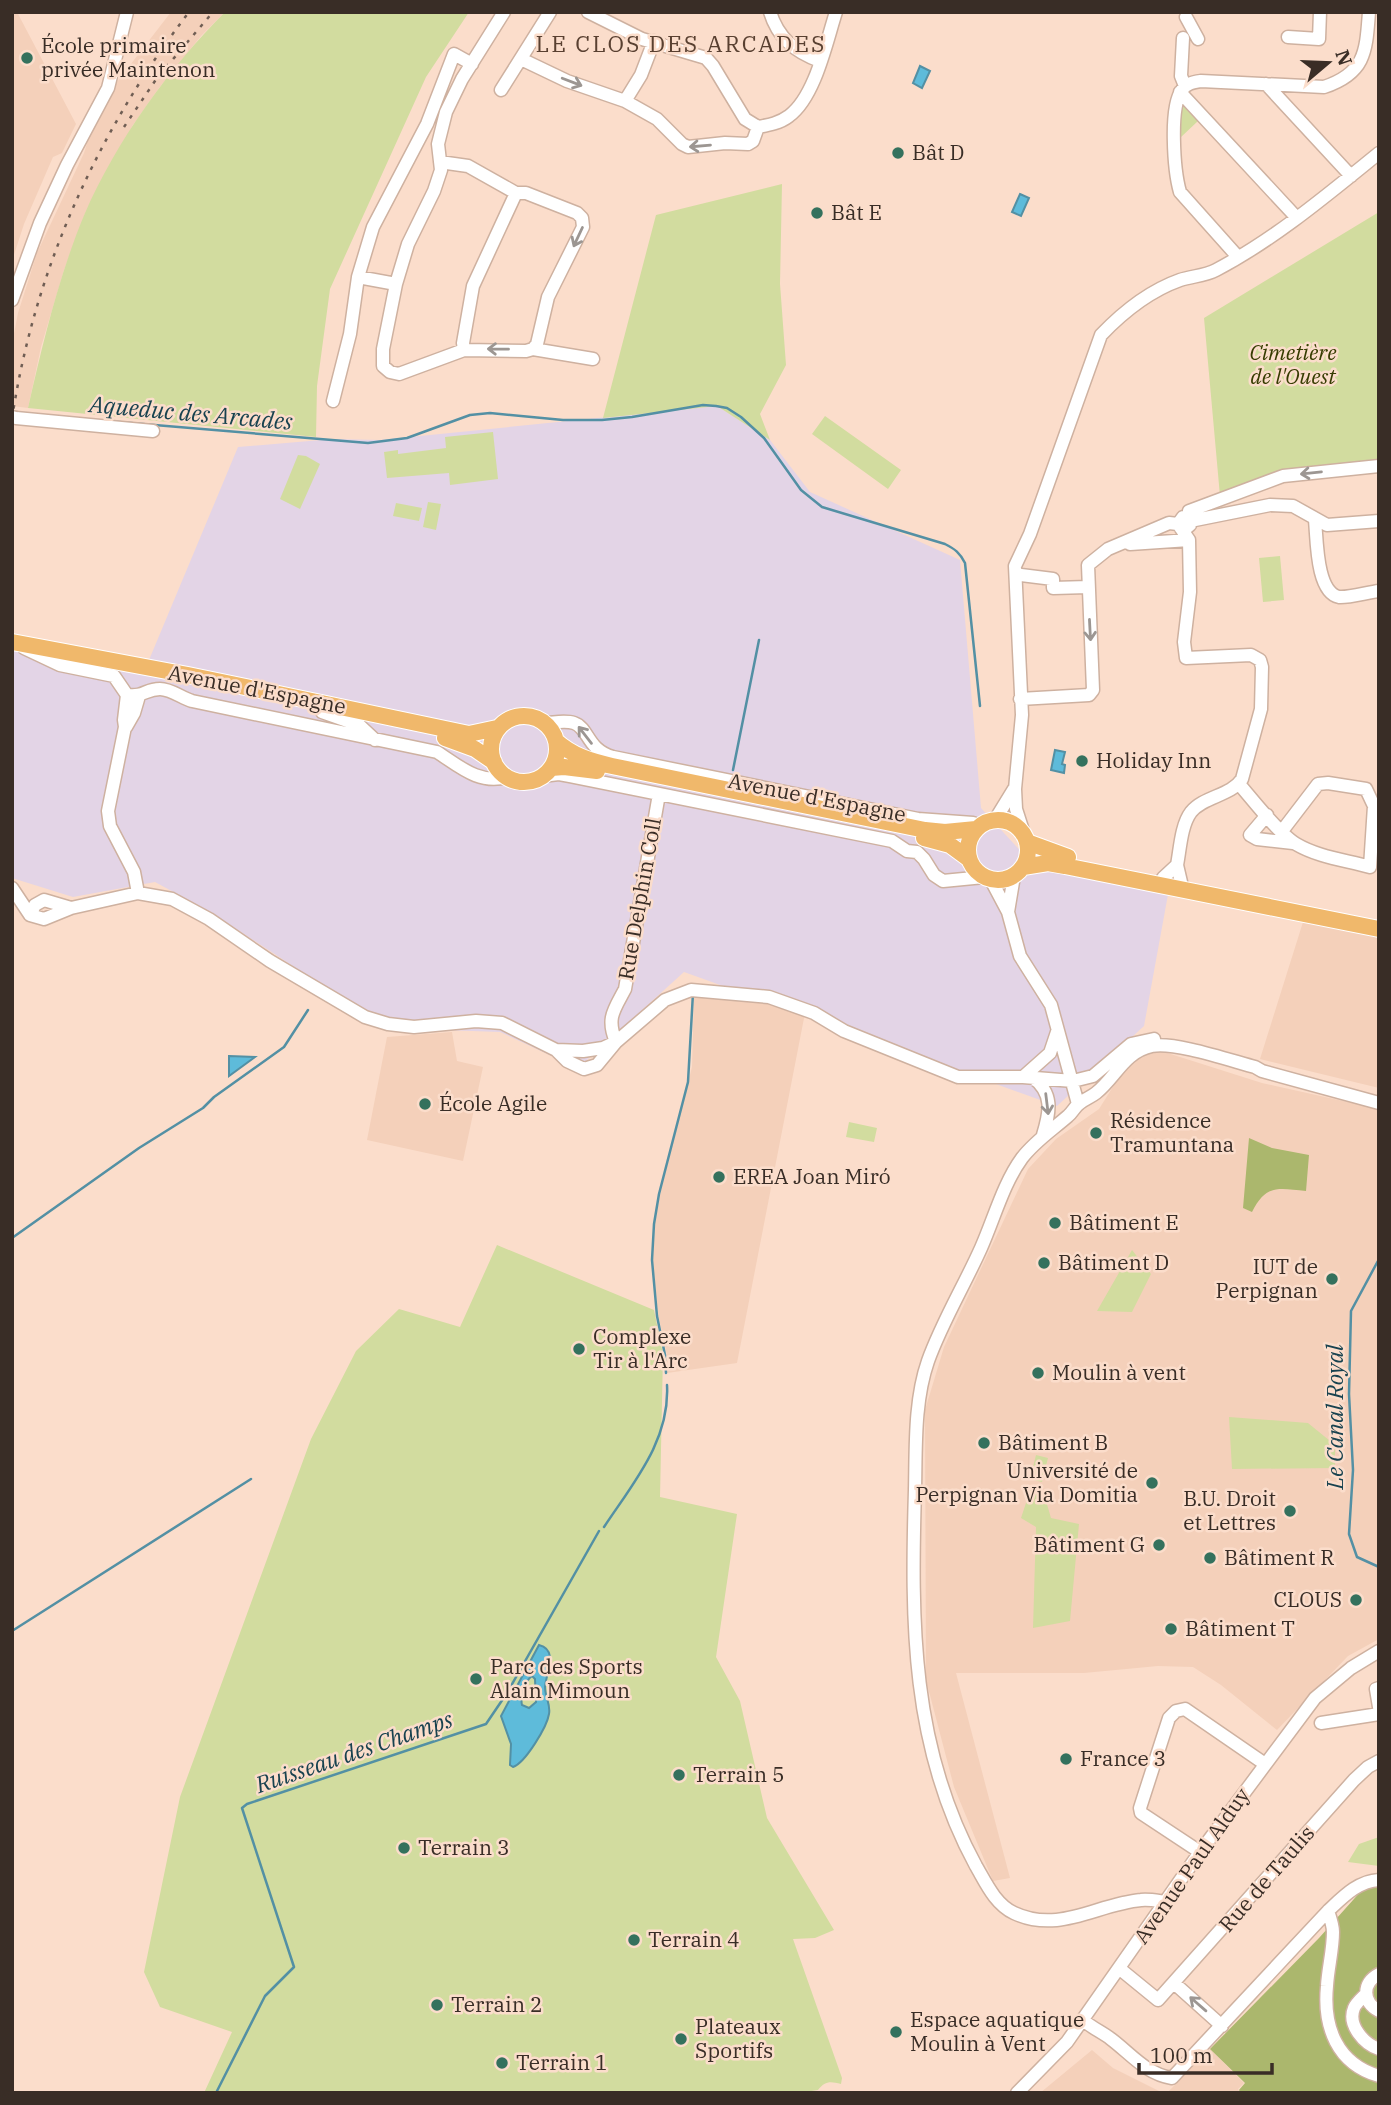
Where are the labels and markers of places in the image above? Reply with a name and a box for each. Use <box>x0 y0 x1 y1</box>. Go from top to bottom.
place label: École primaire privée Maintenon <box>41 31 215 83</box>
marker: École primaire privée Maintenon <box>19 50 35 66</box>
place label: Bât D <box>912 138 964 166</box>
marker: Bât D <box>890 145 906 161</box>
place label: Bât E <box>831 198 882 226</box>
marker: Bât E <box>809 205 825 221</box>
place label: Holiday Inn <box>1096 746 1212 774</box>
marker: Holiday Inn <box>1074 753 1090 769</box>
place label: École Agile <box>439 1089 547 1117</box>
marker: École Agile <box>417 1096 433 1112</box>
place label: Résidence Tramuntana <box>1110 1106 1234 1158</box>
marker: Résidence Tramuntana <box>1088 1125 1104 1141</box>
place label: EREA Joan Miró <box>733 1162 891 1190</box>
marker: EREA Joan Miró <box>711 1169 727 1185</box>
place label: Bâtiment E <box>1069 1208 1179 1236</box>
marker: Bâtiment E <box>1047 1215 1063 1231</box>
place label: Bâtiment D <box>1058 1248 1169 1276</box>
place label: IUT de Perpignan <box>1216 1252 1318 1304</box>
marker: Bâtiment D <box>1036 1255 1052 1271</box>
marker: IUT de Perpignan <box>1324 1271 1340 1287</box>
place label: Complexe Tir à l'Arc <box>593 1322 691 1374</box>
marker: Complexe Tir à l'Arc <box>571 1341 587 1357</box>
place label: Moulin à vent <box>1052 1358 1186 1386</box>
marker: Moulin à vent <box>1030 1365 1046 1381</box>
place label: Bâtiment B <box>998 1428 1108 1456</box>
marker: Bâtiment B <box>976 1435 992 1451</box>
place label: Université de Perpignan Via Domitia <box>915 1456 1138 1508</box>
marker: Université de Perpignan Via Domitia <box>1144 1475 1160 1491</box>
place label: B.U. Droit et Lettres <box>1183 1484 1276 1536</box>
marker: B.U. Droit et Lettres <box>1282 1503 1298 1519</box>
place label: Bâtiment G <box>1034 1530 1145 1558</box>
marker: Bâtiment G <box>1151 1537 1167 1553</box>
place label: Bâtiment R <box>1224 1543 1334 1571</box>
marker: Bâtiment R <box>1202 1550 1218 1566</box>
place label: CLOUS <box>1273 1585 1342 1613</box>
marker: CLOUS <box>1348 1592 1364 1608</box>
place label: Bâtiment T <box>1185 1614 1295 1642</box>
marker: Bâtiment T <box>1163 1621 1179 1637</box>
place label: Parc des Sports Alain Mimoun <box>490 1652 643 1704</box>
marker: Parc des Sports Alain Mimoun <box>468 1671 484 1687</box>
place label: France 3 <box>1080 1744 1166 1772</box>
marker: France 3 <box>1058 1751 1074 1767</box>
place label: Terrain 5 <box>693 1760 785 1788</box>
marker: Terrain 5 <box>671 1767 687 1783</box>
place label: Terrain 3 <box>418 1833 510 1861</box>
marker: Terrain 3 <box>396 1840 412 1856</box>
place label: Terrain 4 <box>648 1925 740 1953</box>
marker: Terrain 4 <box>626 1932 642 1948</box>
place label: Terrain 2 <box>451 1990 543 2018</box>
marker: Terrain 2 <box>429 1997 445 2013</box>
place label: Espace aquatique Moulin à Vent <box>910 2005 1084 2057</box>
place label: Plateaux Sportifs <box>695 2012 781 2064</box>
marker: Espace aquatique Moulin à Vent <box>888 2024 904 2040</box>
marker: Plateaux Sportifs <box>673 2031 689 2047</box>
place label: Terrain 1 <box>516 2048 608 2076</box>
marker: Terrain 1 <box>494 2055 510 2071</box>

